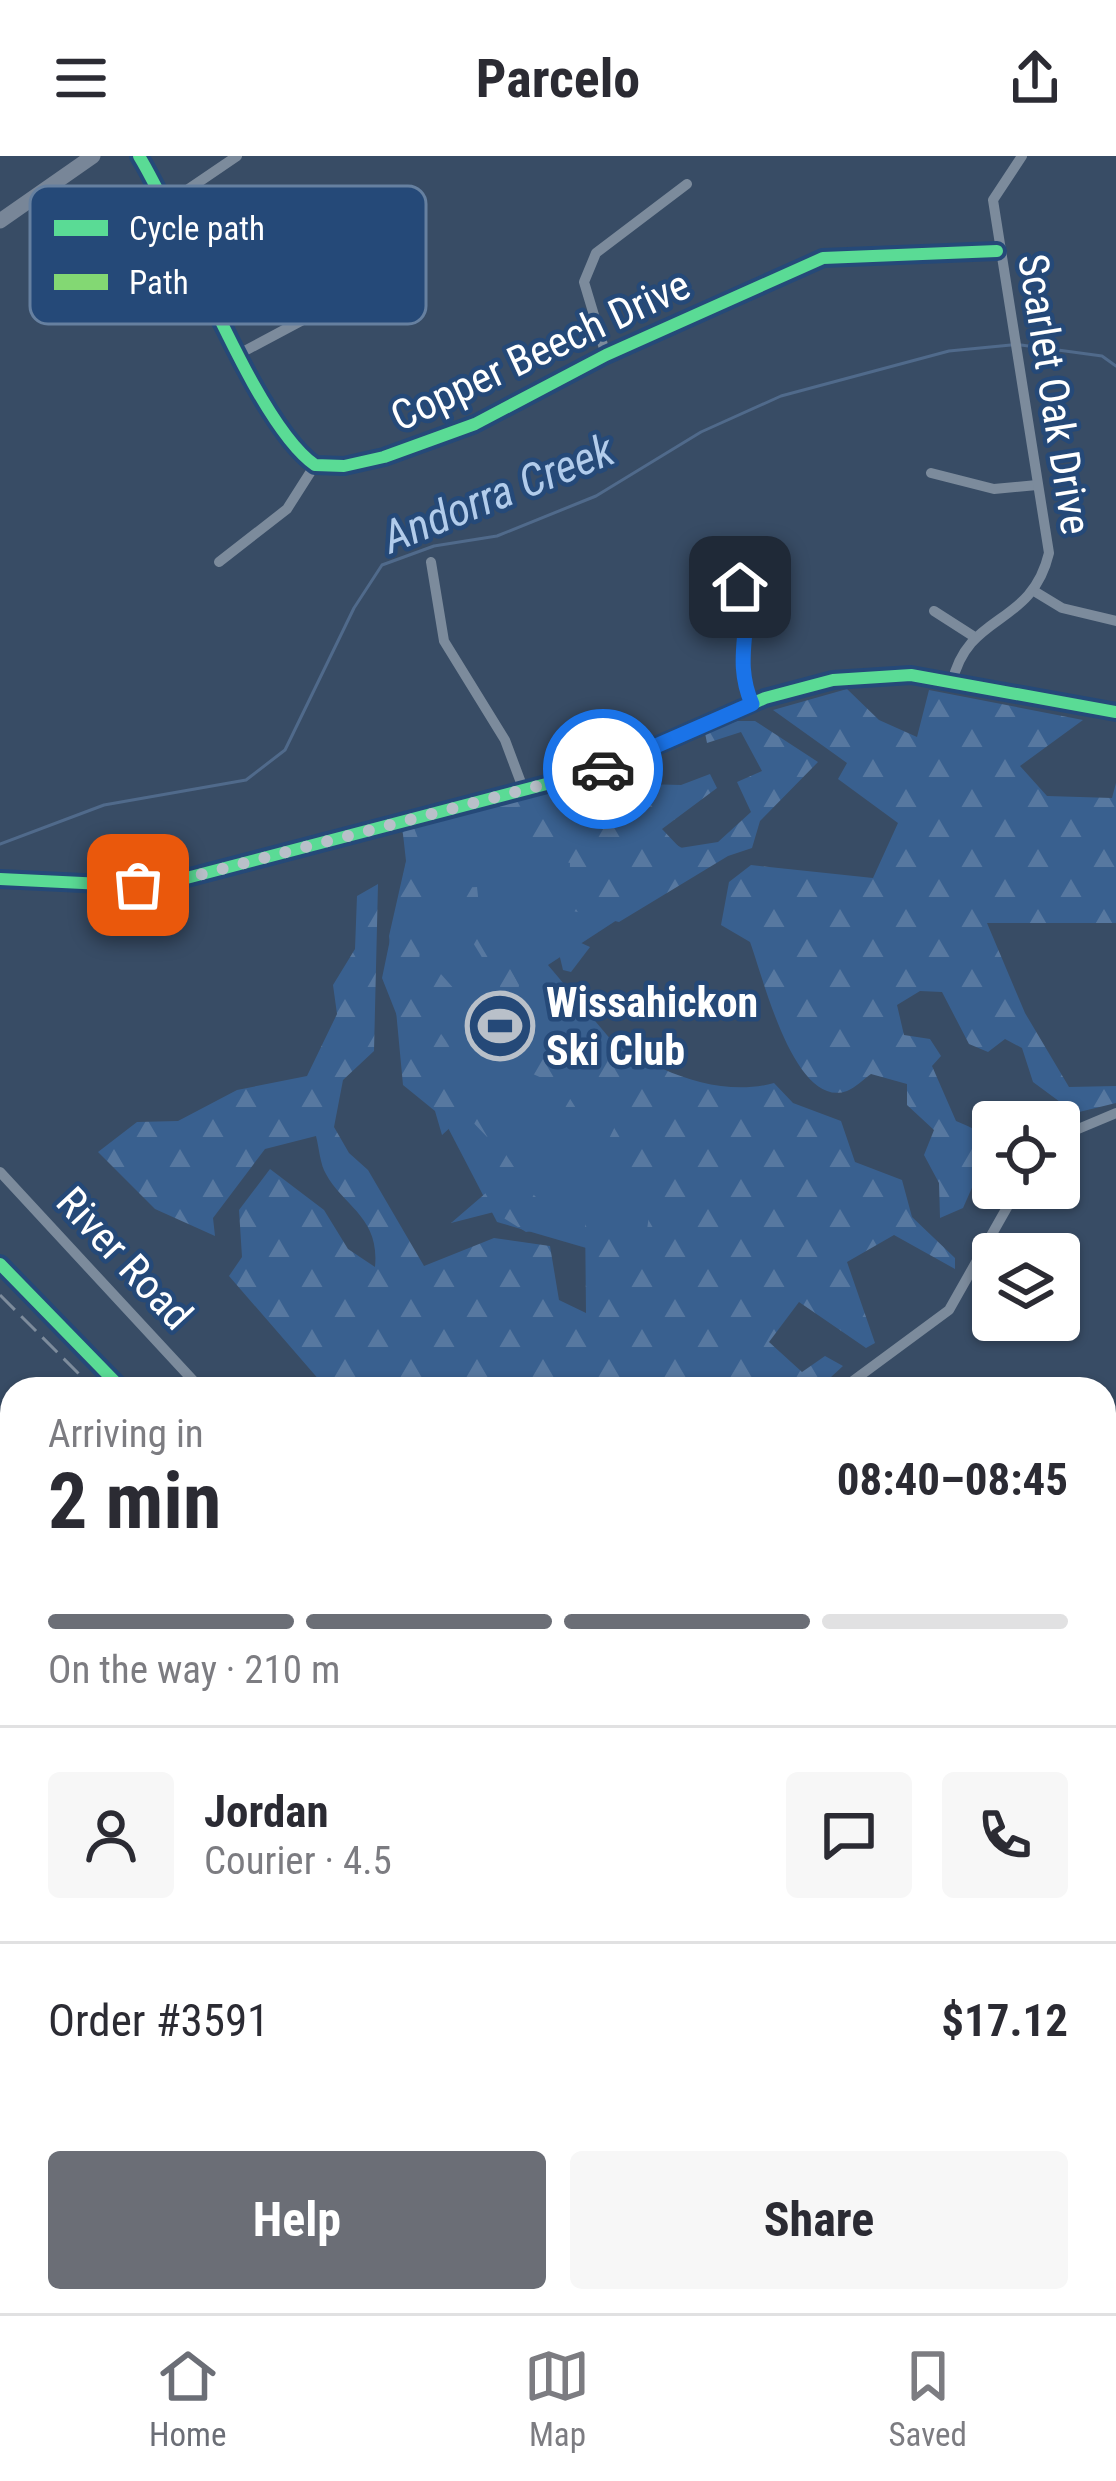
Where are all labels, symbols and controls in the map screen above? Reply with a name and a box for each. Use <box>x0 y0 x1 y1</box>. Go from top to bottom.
icon: menu <box>48 45 114 111</box>
icon: share <box>1002 45 1068 111</box>
text: Parcelo <box>476 47 640 110</box>
legend <box>30 186 426 324</box>
text: Cycle path <box>129 209 265 248</box>
street label: Scarlet Oak Drive <box>1008 250 1101 538</box>
street label: Copper Beech Drive <box>383 260 697 441</box>
text: Path <box>129 263 189 302</box>
water label: Andorra Creek <box>373 423 623 565</box>
pin <box>689 536 791 638</box>
icon: home <box>707 554 773 620</box>
courier <box>543 709 663 829</box>
icon: car <box>570 736 636 802</box>
pin <box>87 834 189 936</box>
icon: bag <box>105 852 171 918</box>
place label: Wissahickon Ski Club <box>546 978 758 1075</box>
sports icon: Wissahickon Ski Club <box>465 991 535 1061</box>
map controls <box>972 1101 1080 1341</box>
button: locate <box>972 1101 1080 1209</box>
street label: River Road <box>47 1177 203 1339</box>
button: layers <box>972 1233 1080 1341</box>
text: Arriving in <box>48 1411 204 1457</box>
text: 08:40–08:45 <box>837 1453 1068 1506</box>
text: 2 min <box>48 1456 221 1547</box>
text: On the way · 210 m <box>48 1647 340 1693</box>
button: person <box>48 1772 174 1898</box>
button: chat <box>786 1772 912 1898</box>
button: phone <box>942 1772 1068 1898</box>
text: Jordan <box>204 1785 329 1838</box>
text: Courier · 4.5 <box>204 1838 392 1884</box>
text: Order #3591 <box>48 1994 269 2047</box>
text: $17.12 <box>941 1994 1068 2047</box>
button: Help <box>48 2151 546 2289</box>
button: Share <box>570 2151 1068 2289</box>
tab: Home <box>149 2343 226 2454</box>
tab: Map <box>524 2343 590 2454</box>
tab: Saved <box>889 2343 967 2454</box>

